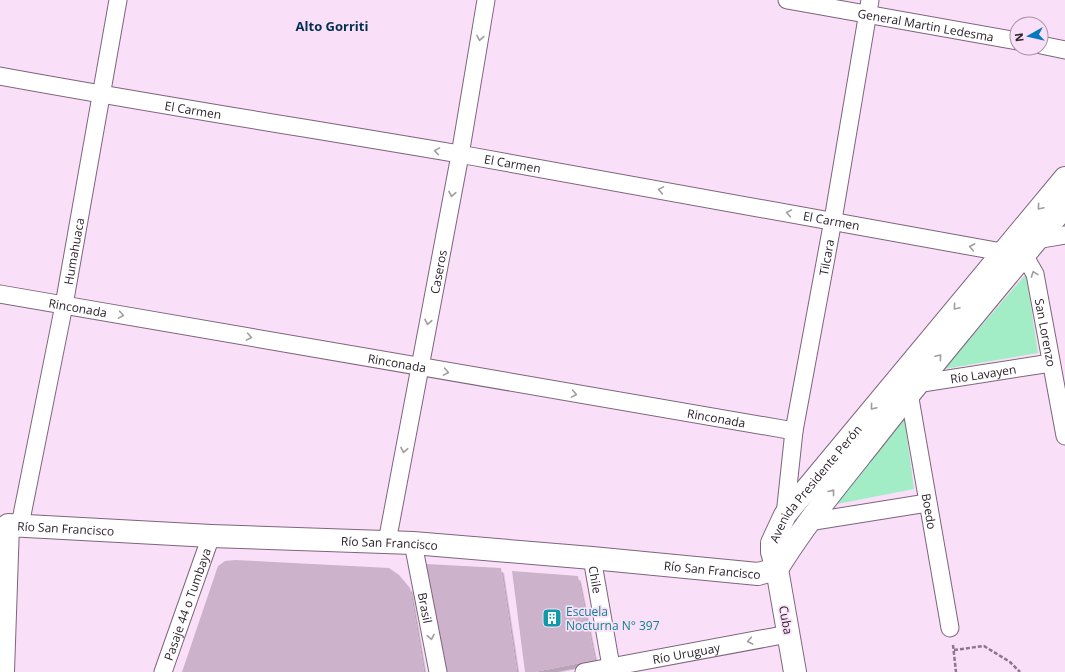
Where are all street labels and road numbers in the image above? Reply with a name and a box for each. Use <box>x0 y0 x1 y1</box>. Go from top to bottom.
street label: General Martin Ledesma <box>856 4 995 45</box>
street label: El Carmen <box>163 97 223 123</box>
street label: El Carmen <box>483 150 542 177</box>
street label: El Carmen <box>802 207 861 234</box>
street label: Humahuaca <box>59 216 88 286</box>
street label: Tilcara <box>814 238 838 277</box>
street label: Caseros <box>425 248 451 295</box>
street label: Rinconada <box>47 294 108 321</box>
street label: San Lorenzo <box>1031 297 1060 368</box>
street label: Rinconada <box>367 349 428 376</box>
street label: Río Lavayen <box>949 360 1017 387</box>
street label: Rinconada <box>686 404 747 431</box>
street label: Avenida Presidente Perón <box>765 421 865 545</box>
street label: Boedo <box>918 492 941 531</box>
street label: Río San Francisco <box>17 517 115 539</box>
street label: Río San Francisco <box>341 532 439 554</box>
street label: Pasaje 44 o Tumbaya <box>159 546 215 663</box>
street label: Río San Francisco <box>663 556 761 583</box>
street label: Chile <box>585 565 607 595</box>
street label: Brasil <box>414 591 437 625</box>
street label: Cuba <box>775 604 797 636</box>
street label: Río Uruguay <box>651 638 722 668</box>

